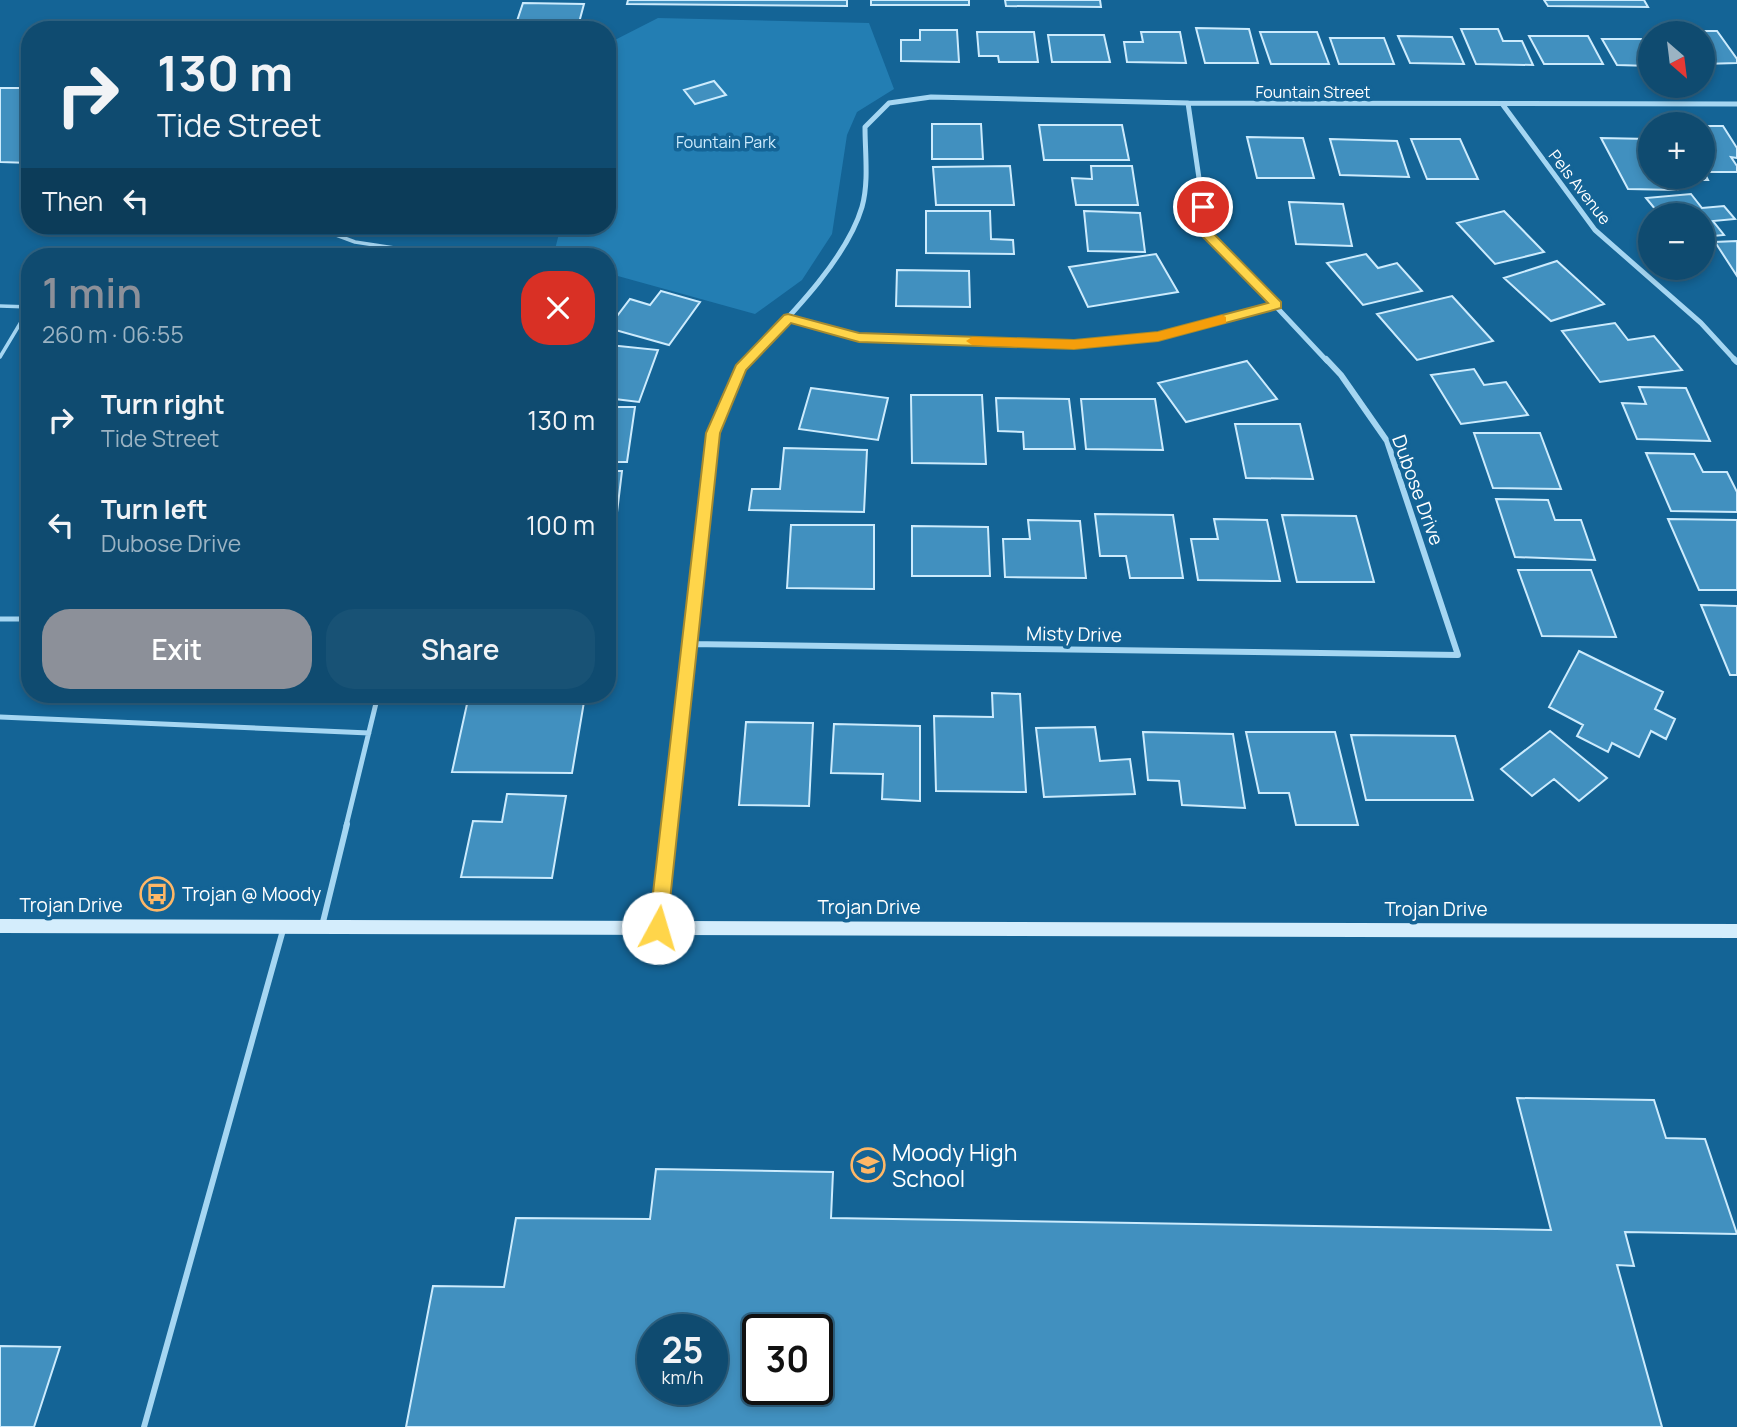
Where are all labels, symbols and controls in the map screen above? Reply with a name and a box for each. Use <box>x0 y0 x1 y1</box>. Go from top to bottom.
north arrow <box>1638 21 1715 98</box>
map controls <box>1638 21 1715 280</box>
text: 130 m <box>157 39 293 106</box>
icon: right <box>42 49 133 140</box>
street label: Fountain Street <box>1255 81 1371 103</box>
text: Tide Street <box>157 103 322 147</box>
button: + <box>1638 112 1715 189</box>
park label: Fountain Park <box>676 131 777 153</box>
street label: Pels Avenue <box>1544 145 1616 229</box>
pin <box>1173 177 1233 237</box>
icon: left <box>117 182 155 220</box>
text: Then <box>42 183 103 219</box>
icon: arrive <box>1184 188 1222 226</box>
button: − <box>1638 203 1715 280</box>
text: 1 min <box>42 263 142 321</box>
button: close <box>521 271 595 345</box>
text: 260 m · 06:55 <box>42 318 184 350</box>
text: Turn right <box>101 386 225 422</box>
icon: right <box>42 401 80 439</box>
text: 130 m <box>527 402 595 438</box>
text: Tide Street <box>101 422 219 454</box>
street label: Dubose Drive <box>1386 431 1450 549</box>
text: Turn left <box>101 491 208 527</box>
icon: left <box>42 506 80 544</box>
text: 100 m <box>526 507 595 543</box>
text: Dubose Drive <box>101 527 241 559</box>
button: Exit <box>42 609 312 689</box>
button: Share <box>326 609 595 689</box>
street label: Misty Drive <box>1026 620 1122 648</box>
bus stop icon: Trojan @ Moody <box>138 875 176 913</box>
place label: Trojan @ Moody <box>182 881 321 907</box>
position arrow <box>621 891 695 965</box>
street label: Trojan Drive <box>19 892 123 918</box>
street label: Trojan Drive <box>817 894 921 920</box>
street label: Trojan Drive <box>1384 896 1488 922</box>
place label: Moody High School <box>892 1136 1017 1194</box>
school or university icon: Moody High School <box>849 1146 887 1184</box>
speed limit sign: 30 <box>742 1314 833 1405</box>
text: 25 <box>662 1326 703 1374</box>
text: km/h <box>662 1365 703 1389</box>

